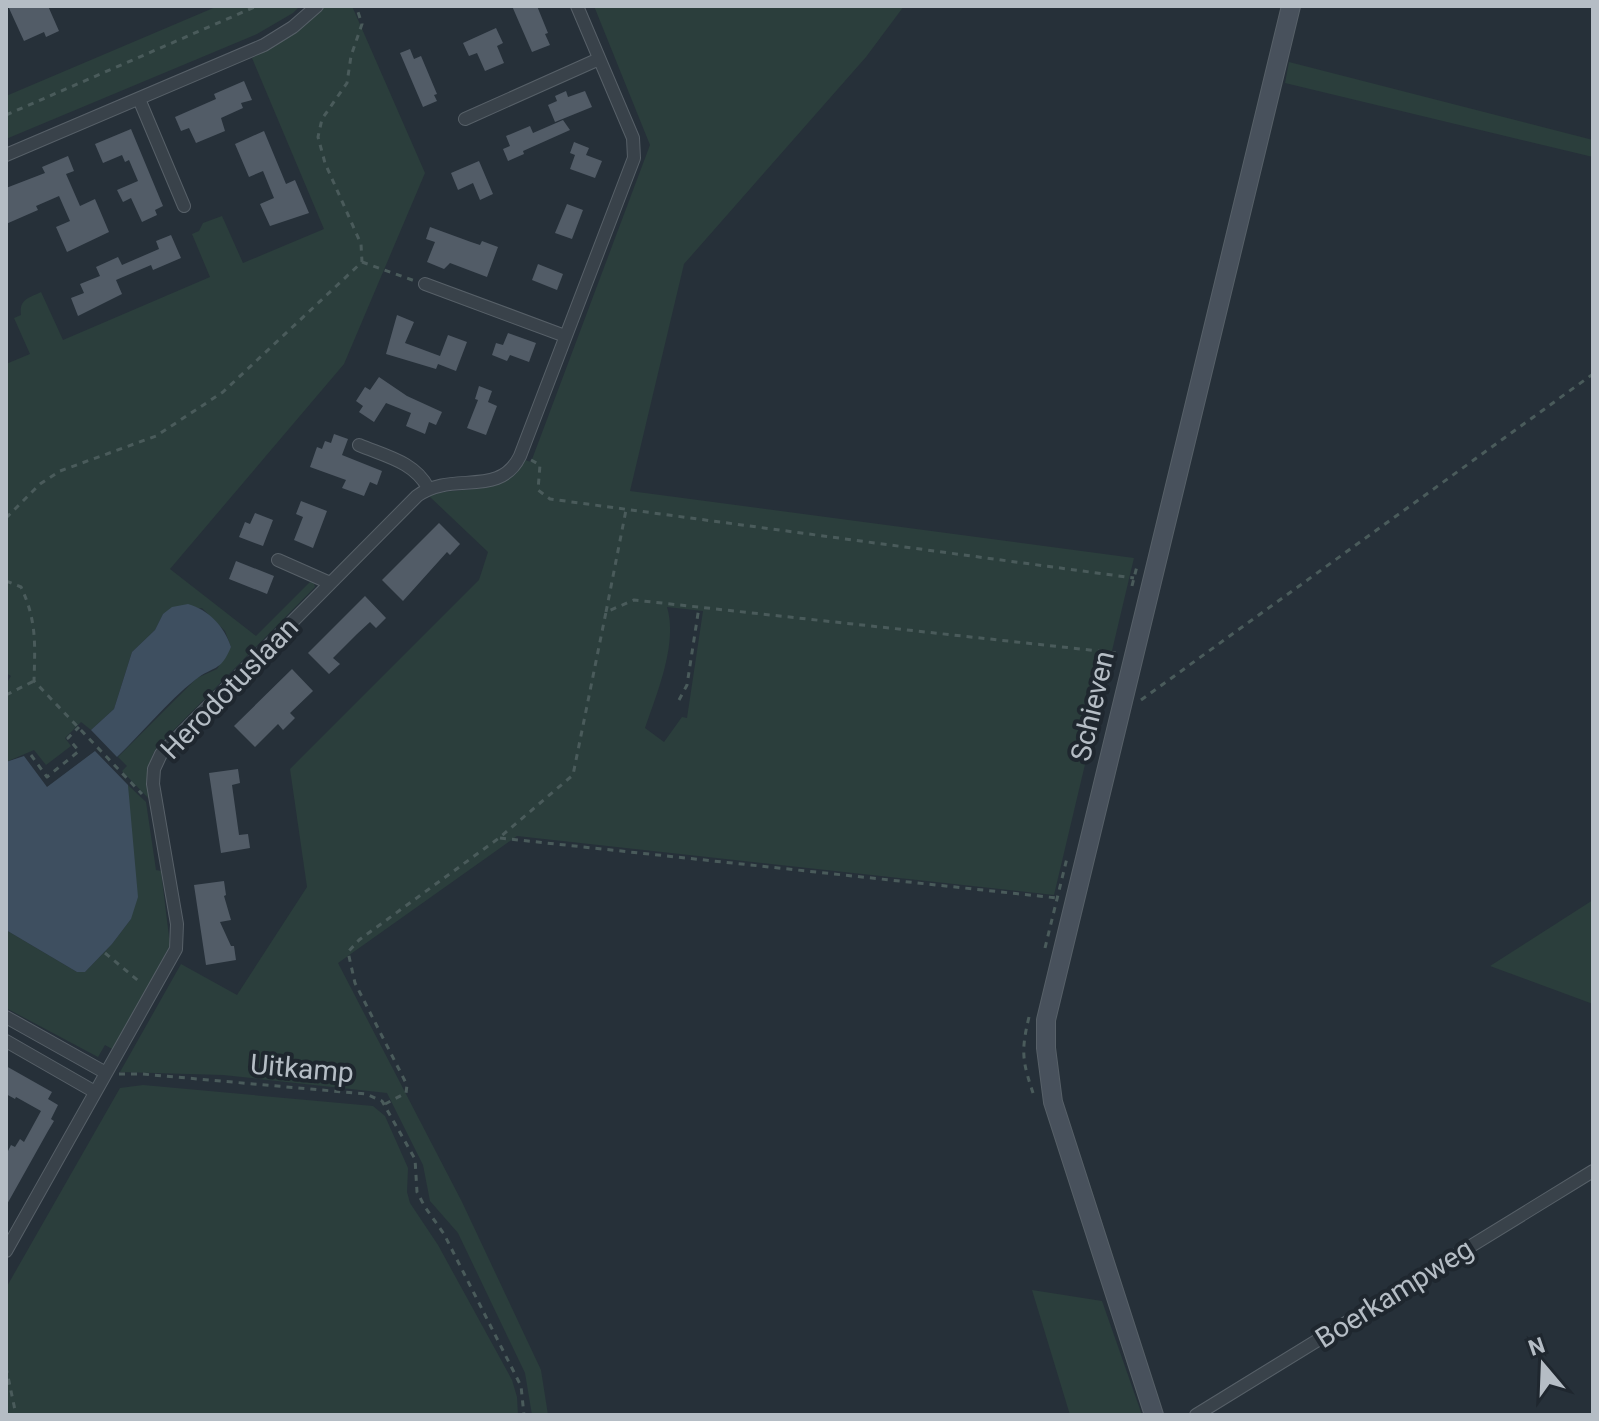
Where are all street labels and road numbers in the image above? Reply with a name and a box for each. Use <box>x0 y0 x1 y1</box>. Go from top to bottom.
street label: Herodotuslaan <box>154 611 305 766</box>
street label: Schieven <box>1064 648 1121 764</box>
street label: Uitkamp <box>249 1048 355 1089</box>
street label: Boerkampweg <box>1310 1232 1479 1355</box>

